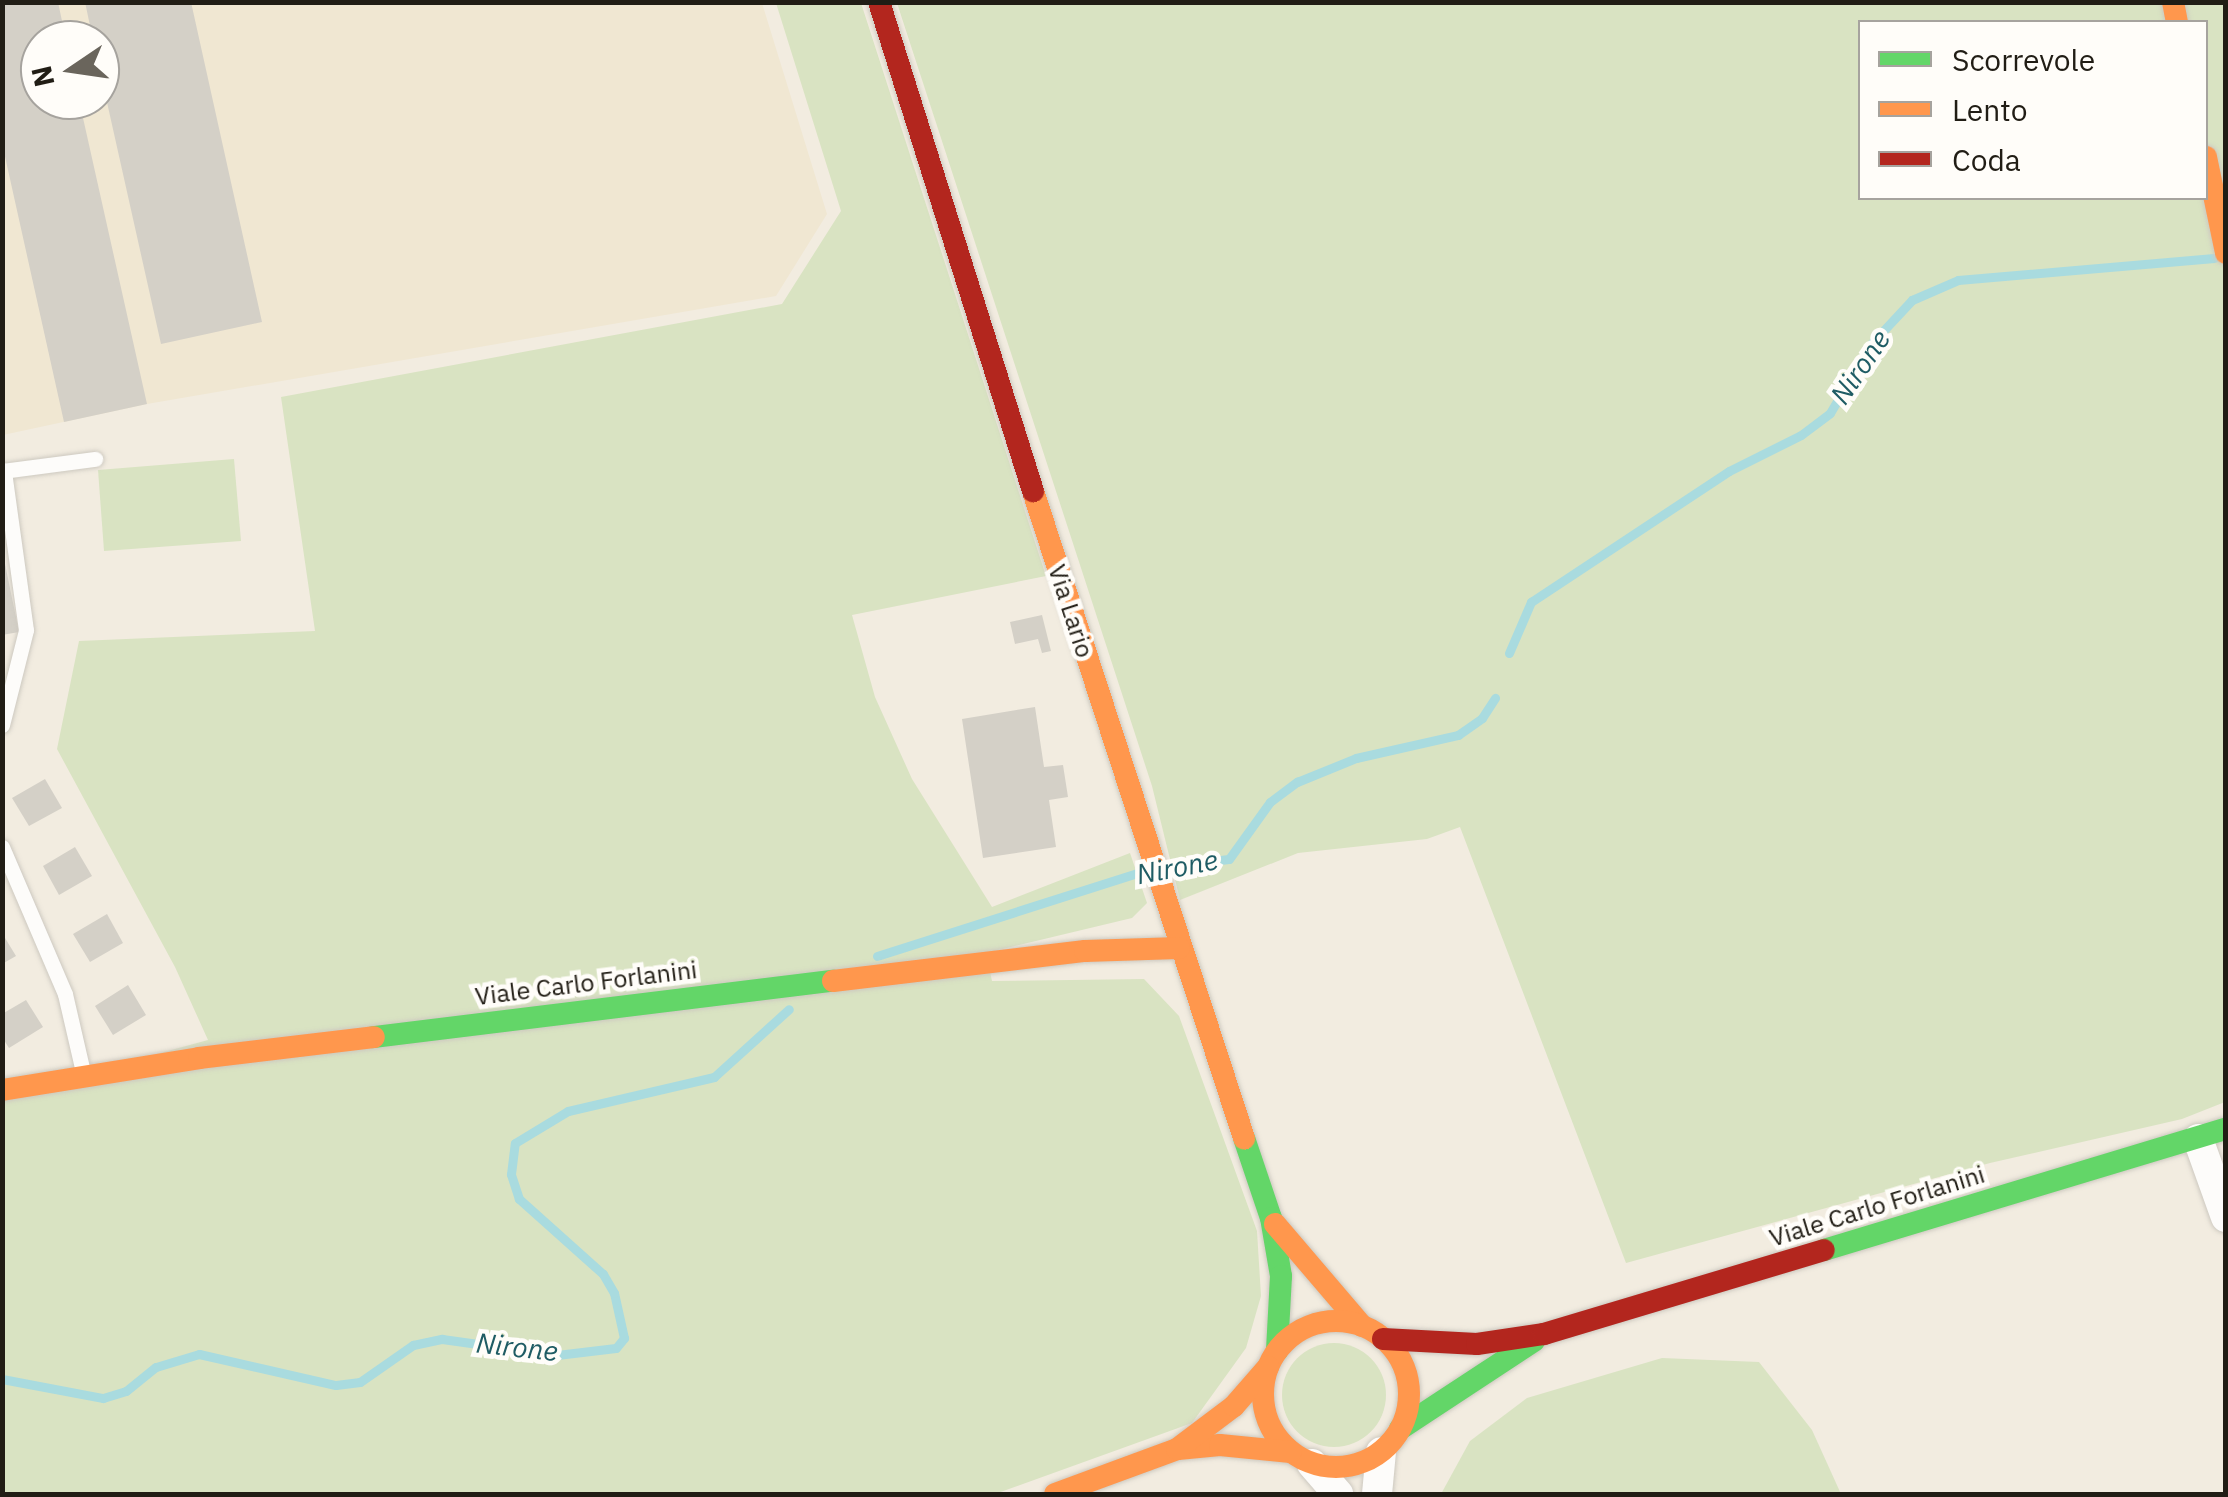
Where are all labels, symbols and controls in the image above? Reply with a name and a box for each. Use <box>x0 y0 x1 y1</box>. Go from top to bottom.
north arrow <box>20 20 120 120</box>
legend <box>1858 20 2208 200</box>
text: Scorrevole <box>1952 40 2095 79</box>
text: N <box>22 62 63 90</box>
text: Lento <box>1952 90 2027 129</box>
text: Coda <box>1952 140 2021 179</box>
water label: Nirone <box>1823 324 1897 410</box>
street label: Via Lario <box>1042 561 1100 661</box>
water label: Nirone <box>1133 843 1221 891</box>
street label: Viale Carlo Forlanini <box>473 954 699 1012</box>
street label: Viale Carlo Forlanini <box>1766 1159 1988 1253</box>
water label: Nirone <box>474 1326 560 1368</box>

